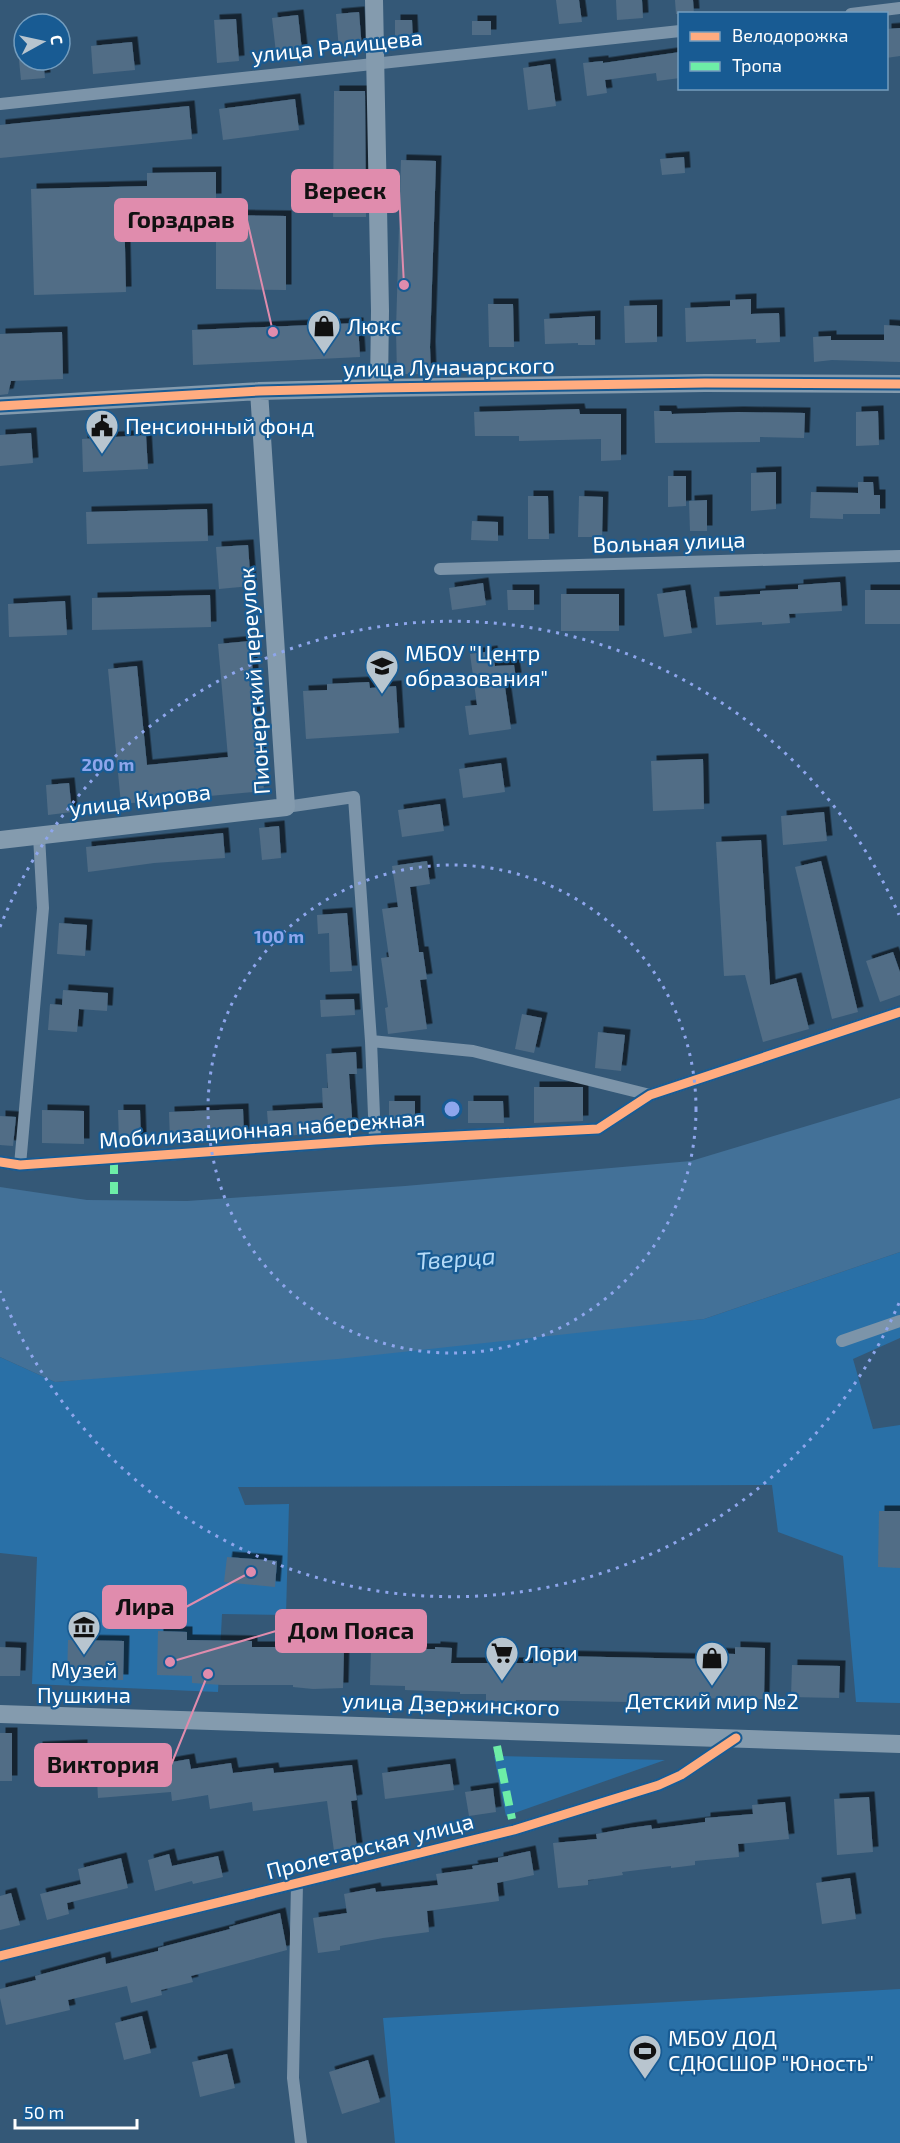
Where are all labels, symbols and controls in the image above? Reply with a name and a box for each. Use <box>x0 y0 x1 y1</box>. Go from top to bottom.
north arrow <box>12 12 72 72</box>
legend <box>678 12 888 90</box>
street label: улица Радищева <box>250 23 424 68</box>
text: Велодорожка <box>732 24 848 46</box>
text: С <box>47 34 67 46</box>
text: Тропа <box>732 54 782 76</box>
callout: Вереск <box>292 170 399 212</box>
text: Вереск <box>304 175 387 204</box>
callout: Горздрав <box>115 199 247 241</box>
text: Горздрав <box>127 204 235 233</box>
shop icon: Люкс <box>306 308 342 355</box>
place label: Люкс <box>347 312 401 338</box>
street label: улица Луначарского <box>343 351 555 382</box>
public building icon: Пенсионный фонд <box>84 408 120 455</box>
place label: Пенсионный фонд <box>125 412 314 438</box>
street label: Вольная улица <box>592 525 746 558</box>
street label: Пионерский переулок <box>232 566 275 796</box>
place label: МБОУ "Центр образования" <box>405 639 548 690</box>
school or university icon: МБОУ "Центр образования" <box>364 648 400 695</box>
text: 200 m <box>82 753 134 775</box>
street label: улица Кирова <box>68 777 212 822</box>
text: 100 m <box>254 925 304 947</box>
centre of rings <box>442 1099 462 1119</box>
street label: Мобилизационная набережная <box>98 1104 426 1152</box>
water label: Тверца <box>415 1240 496 1275</box>
callout: Лира <box>103 1586 186 1628</box>
text: Лира <box>115 1591 175 1620</box>
museum icon: Музей Пушкина <box>66 1609 102 1656</box>
callout: Дом Пояса <box>276 1610 426 1652</box>
text: Дом Пояса <box>288 1615 414 1644</box>
supermarket icon: Лори <box>484 1635 520 1682</box>
place label: Лори <box>525 1639 578 1665</box>
shop icon: Детский мир №2 <box>694 1640 730 1687</box>
place label: Музей Пушкина <box>37 1656 131 1708</box>
street label: улица Дзержинского <box>342 1686 560 1721</box>
place label: Детский мир №2 <box>625 1687 799 1713</box>
callout: Виктория <box>35 1744 171 1786</box>
text: Виктория <box>47 1749 159 1778</box>
street label: Пролетарская улица <box>263 1807 476 1884</box>
place label: МБОУ ДОД СДЮСШОР "Юность" <box>668 2024 874 2075</box>
sports icon: МБОУ ДОД СДЮСШОР "Юность" <box>627 2033 663 2080</box>
scale bar <box>15 2092 136 2130</box>
text: 50 m <box>24 2101 64 2123</box>

